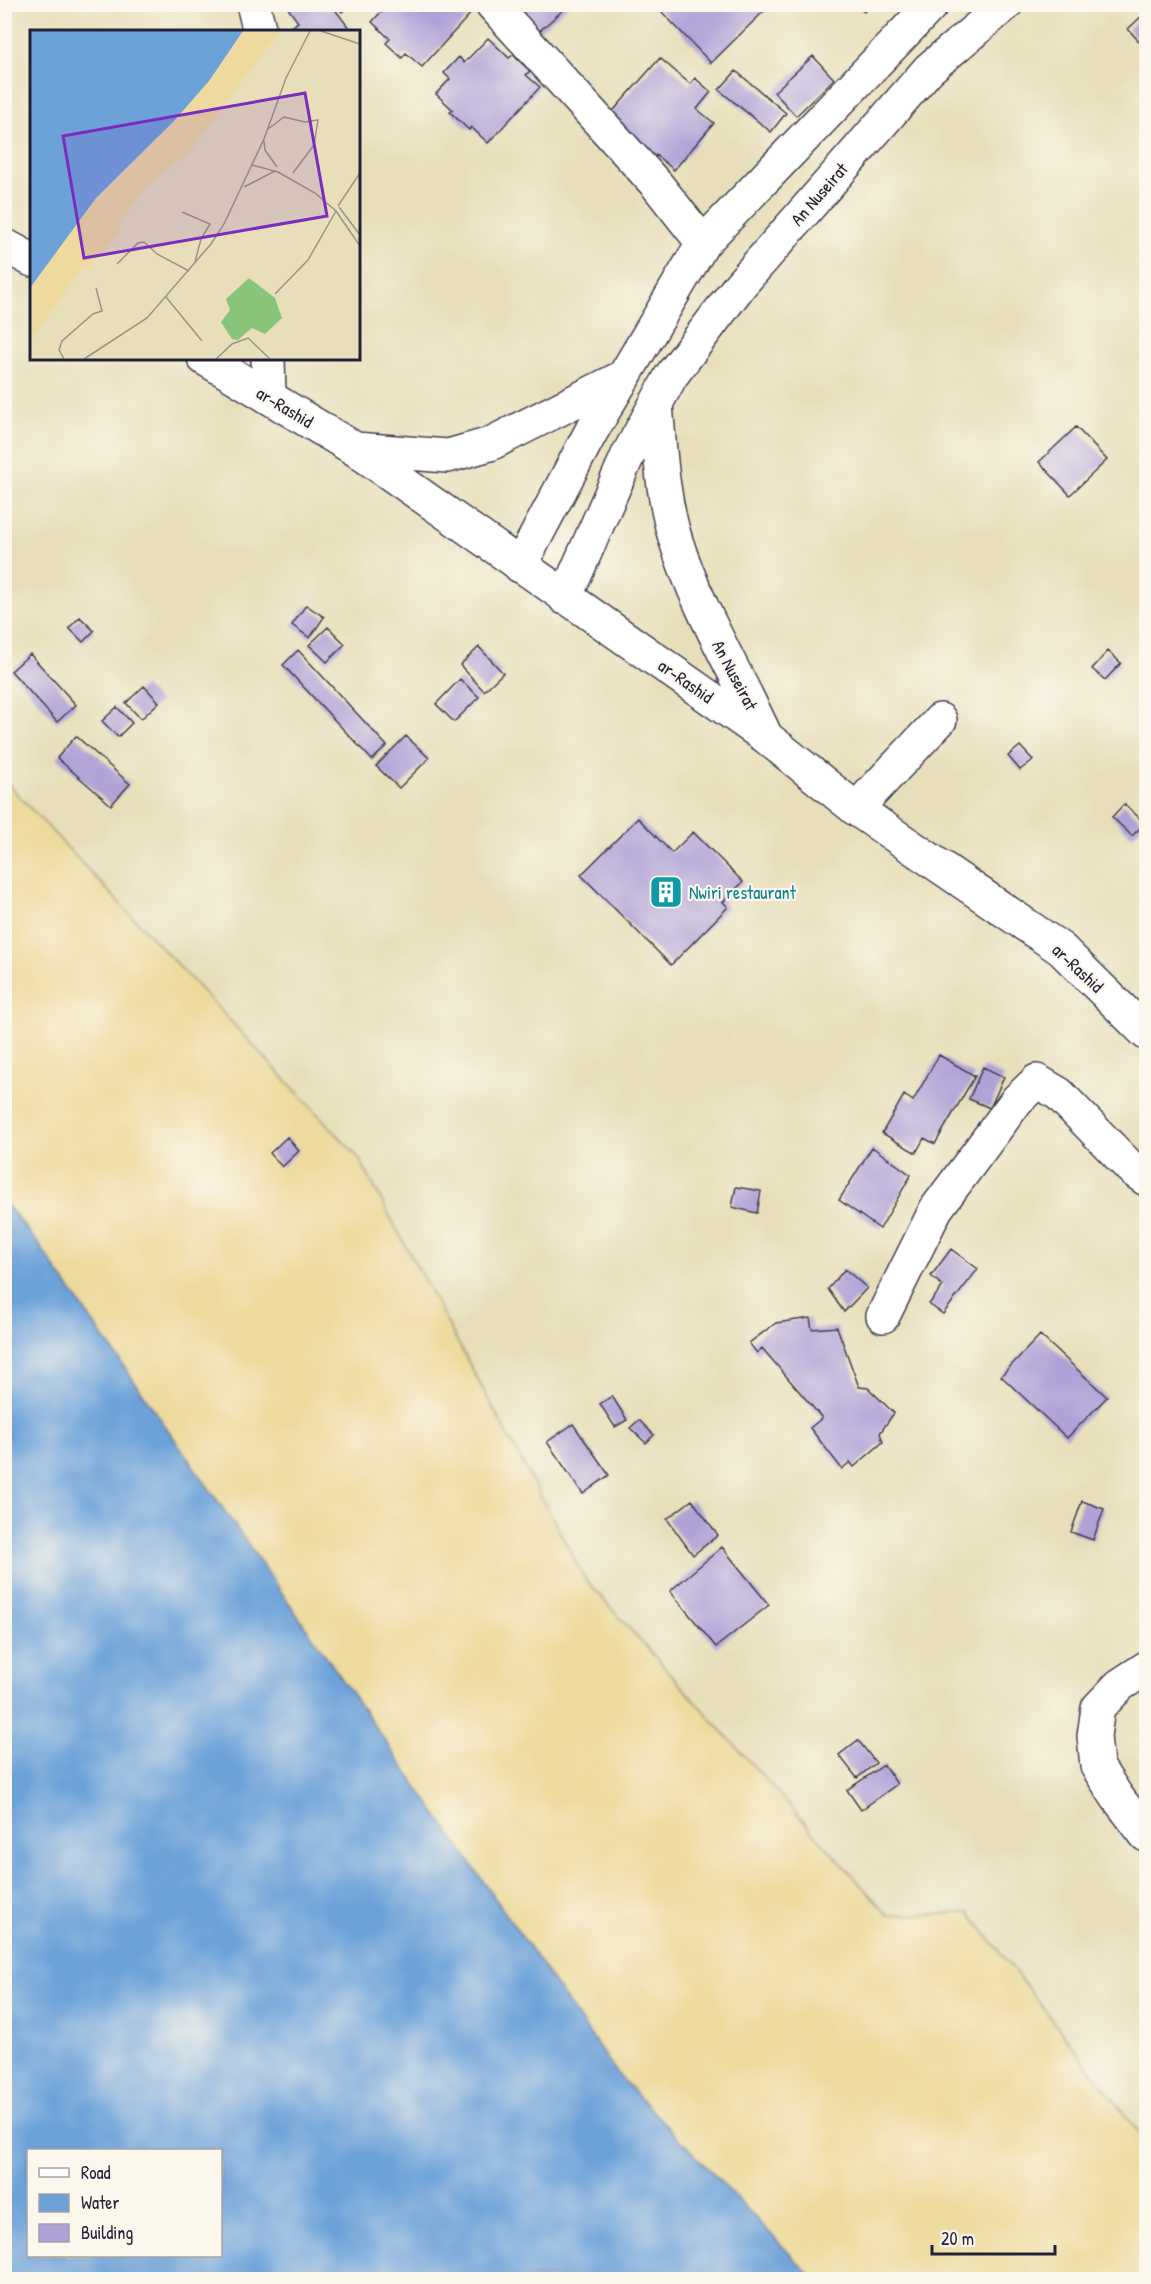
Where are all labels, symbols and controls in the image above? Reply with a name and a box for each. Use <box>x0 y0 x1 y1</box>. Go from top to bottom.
inset map <box>30 30 360 360</box>
street label: An Nuseirat <box>785 156 854 231</box>
street label: ar-Rashid <box>252 380 318 434</box>
street label: An Nuseirat <box>706 636 764 715</box>
street label: ar-Rashid <box>653 653 719 709</box>
building icon: Nwiri restaurant <box>648 874 684 910</box>
place label: Nwiri restaurant <box>689 880 797 905</box>
street label: ar-Rashid <box>1047 938 1109 998</box>
legend <box>27 2149 222 2257</box>
text: Road <box>81 2160 111 2185</box>
text: Water <box>81 2190 119 2215</box>
scale bar <box>932 2218 1055 2256</box>
text: Building <box>81 2220 133 2245</box>
text: 20 m <box>941 2226 974 2251</box>

